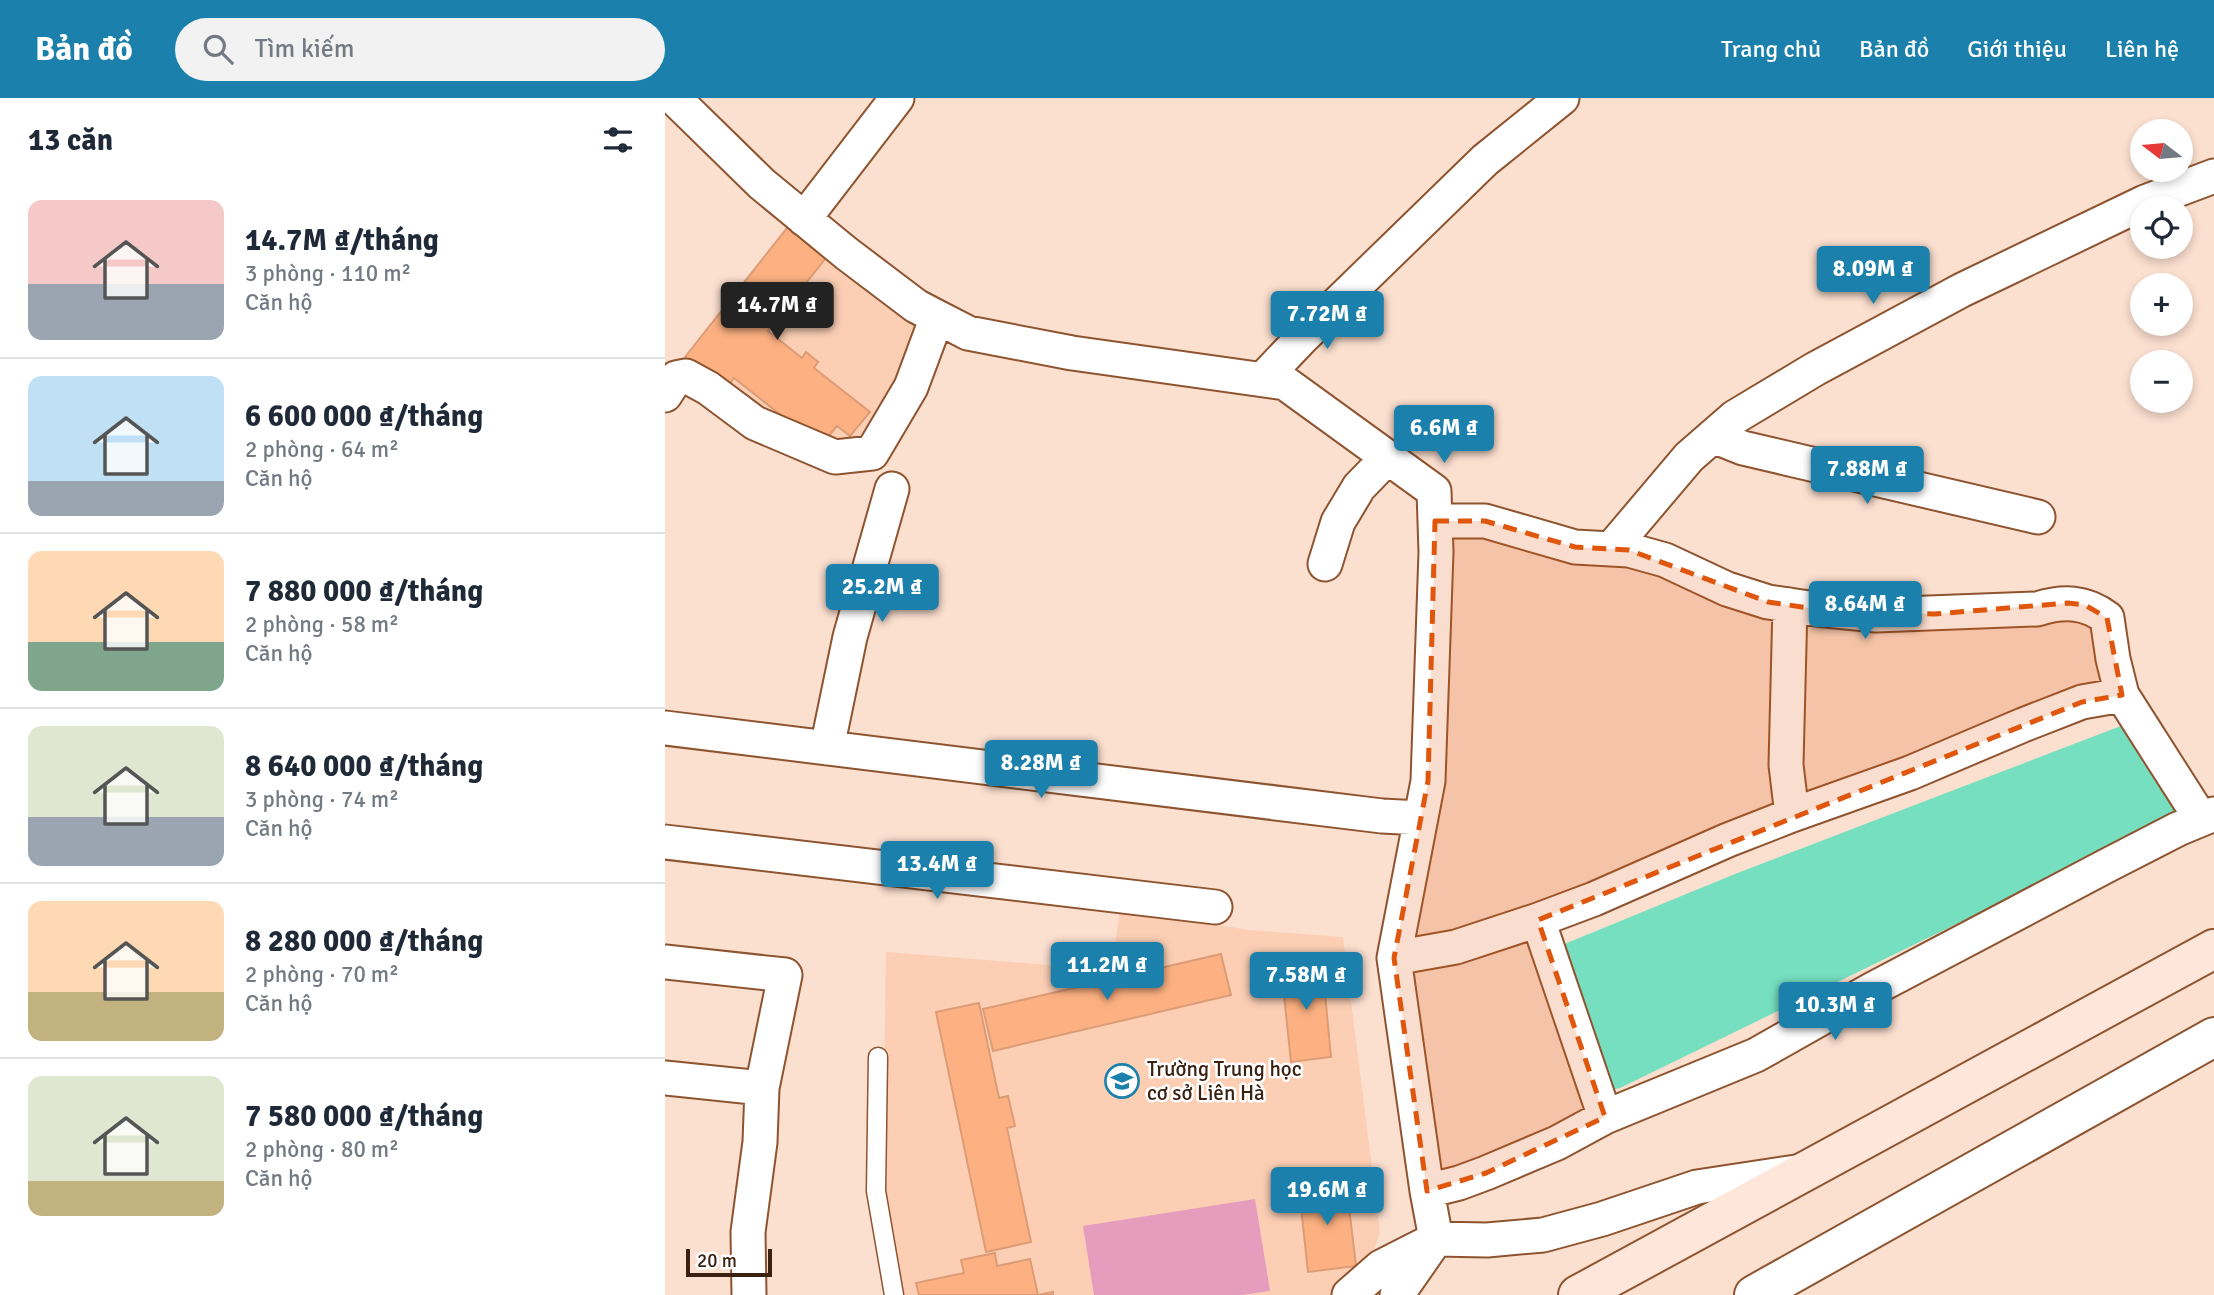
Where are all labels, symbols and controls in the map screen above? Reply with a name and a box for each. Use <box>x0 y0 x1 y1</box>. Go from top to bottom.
search box <box>175 18 665 81</box>
text: Bản đồ <box>35 29 133 70</box>
icon: search <box>199 30 237 68</box>
text: Tìm kiếm <box>255 33 355 65</box>
text: Trang chủ <box>1721 34 1821 64</box>
text: Bản đồ <box>1859 34 1929 64</box>
text: Giới thiệu <box>1967 34 2067 64</box>
text: Liên hệ <box>2105 34 2179 64</box>
north arrow <box>2130 119 2193 182</box>
map controls <box>2130 119 2193 413</box>
icon: filters <box>599 121 637 159</box>
text: 13 căn <box>28 122 113 159</box>
button: locate <box>2130 196 2193 259</box>
text: 14.7M ₫/tháng <box>245 222 439 259</box>
icon: home <box>84 228 168 312</box>
pin: 8.09M ₫ <box>1808 246 1938 306</box>
text: 8.09M ₫ <box>1833 254 1913 283</box>
text: 3 phòng · 110 m² <box>245 259 411 288</box>
button: + <box>2130 273 2193 336</box>
pin: 14.7M ₫ <box>712 282 842 342</box>
text: Căn hộ <box>245 288 312 317</box>
text: 14.7M ₫ <box>737 290 817 319</box>
pin: 7.72M ₫ <box>1262 292 1392 351</box>
text: 7.72M ₫ <box>1287 299 1367 328</box>
button: − <box>2130 350 2193 413</box>
text: 6 600 000 ₫/tháng <box>245 398 483 435</box>
icon: home <box>84 404 168 488</box>
pin: 6.6M ₫ <box>1387 406 1501 465</box>
text: 6.6M ₫ <box>1410 413 1478 442</box>
text: 2 phòng · 64 m² <box>245 435 399 464</box>
pin: 7.88M ₫ <box>1802 446 1932 506</box>
text: 7.88M ₫ <box>1827 454 1907 483</box>
text: Căn hộ <box>245 464 312 493</box>
pin: 25.2M ₫ <box>817 564 947 624</box>
text: 25.2M ₫ <box>842 572 922 601</box>
text: 7 880 000 ₫/tháng <box>245 573 483 610</box>
icon: home <box>84 579 168 663</box>
pin: 8.64M ₫ <box>1800 582 1930 641</box>
text: 8.64M ₫ <box>1825 589 1905 618</box>
text: 2 phòng · 58 m² <box>245 610 399 639</box>
text: Căn hộ <box>245 639 312 668</box>
pin: 8.28M ₫ <box>976 740 1106 800</box>
text: 8 640 000 ₫/tháng <box>245 748 483 785</box>
text: 8.28M ₫ <box>1001 748 1081 777</box>
icon: home <box>84 754 168 838</box>
text: 3 phòng · 74 m² <box>245 785 399 814</box>
text: Căn hộ <box>245 814 312 843</box>
pin: 13.4M ₫ <box>872 842 1002 901</box>
text: 13.4M ₫ <box>897 849 977 878</box>
text: 8 280 000 ₫/tháng <box>245 923 483 960</box>
icon: home <box>84 929 168 1013</box>
pin: 11.2M ₫ <box>1042 942 1172 1002</box>
text: 11.2M ₫ <box>1067 950 1147 979</box>
pin: 7.58M ₫ <box>1241 953 1371 1012</box>
text: 2 phòng · 70 m² <box>245 960 399 989</box>
text: 7.58M ₫ <box>1266 960 1346 989</box>
pin: 10.3M ₫ <box>1770 982 1900 1042</box>
text: Căn hộ <box>245 989 312 1018</box>
text: 10.3M ₫ <box>1795 990 1875 1019</box>
place label: Trường Trung học cơ sở Liên Hà <box>1147 1056 1302 1106</box>
school or university icon: Trường Trung học cơ sở Liên Hà <box>1103 1062 1141 1100</box>
text: 7 580 000 ₫/tháng <box>245 1098 483 1135</box>
icon: home <box>84 1104 168 1188</box>
text: 2 phòng · 80 m² <box>245 1135 399 1164</box>
text: Căn hộ <box>245 1164 312 1193</box>
pin: 19.6M ₫ <box>1262 1168 1392 1227</box>
text: 19.6M ₫ <box>1287 1175 1367 1204</box>
scale bar <box>686 1246 772 1278</box>
text: 20 m <box>697 1249 737 1273</box>

